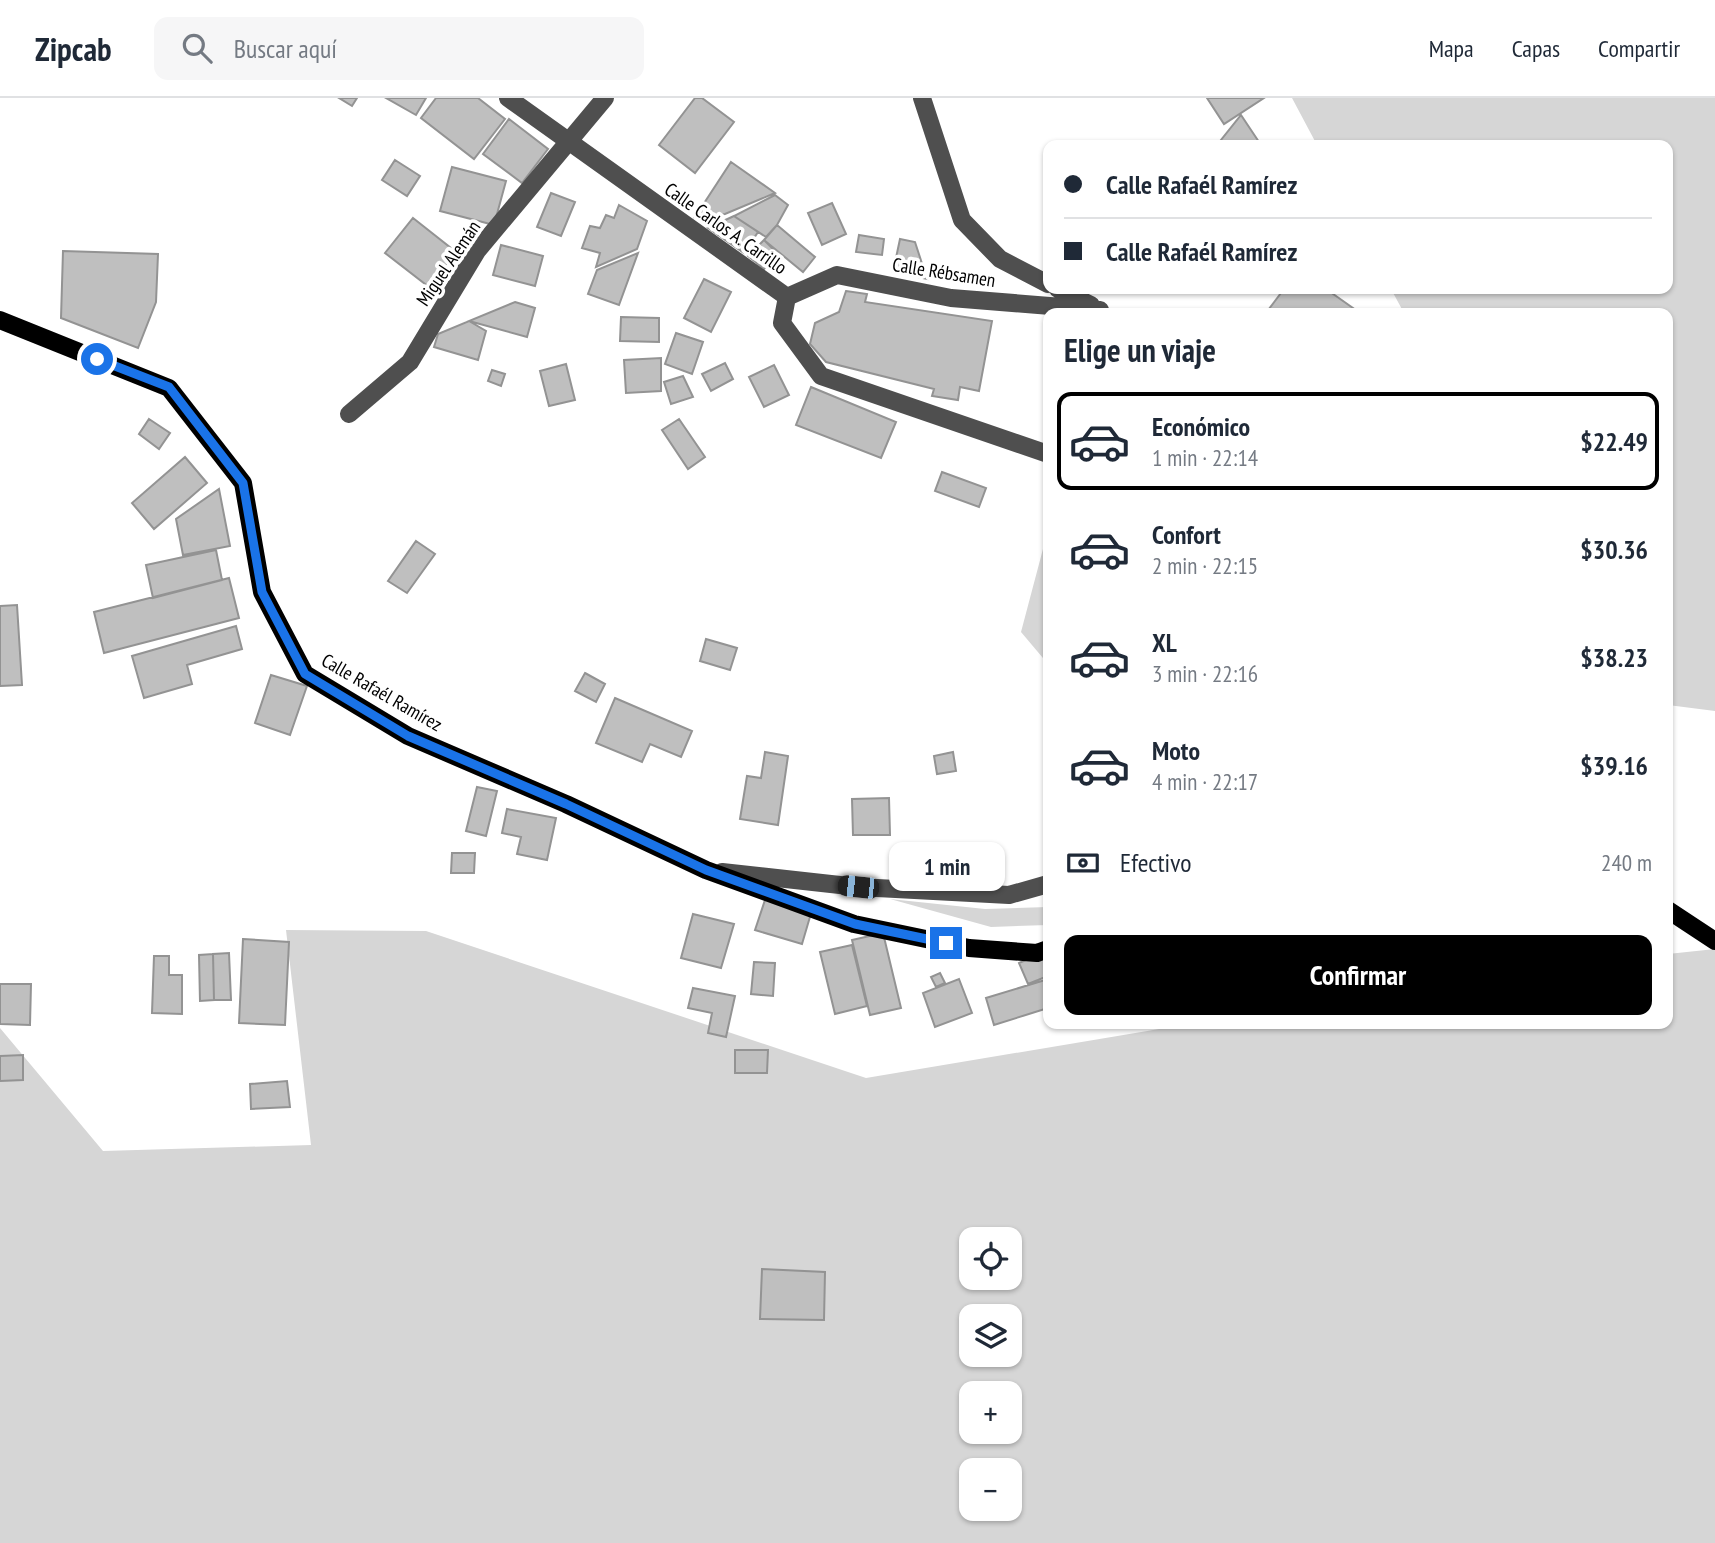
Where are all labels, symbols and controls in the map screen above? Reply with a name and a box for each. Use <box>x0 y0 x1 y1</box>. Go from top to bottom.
search box <box>154 17 644 80</box>
text: Zipcab <box>35 27 112 70</box>
icon: search <box>178 29 216 67</box>
text: Buscar aquí <box>234 32 337 65</box>
text: Mapa <box>1429 33 1474 64</box>
text: Capas <box>1512 33 1560 64</box>
text: Compartir <box>1598 33 1680 64</box>
text: Calle Rafaél Ramírez <box>1106 168 1297 201</box>
street label: Calle Carlos A. Carrillo <box>660 177 792 279</box>
street label: Miguel Alemán <box>411 216 485 310</box>
text: Calle Rafaél Ramírez <box>1106 235 1297 268</box>
street label: Calle Rébsamen <box>891 252 997 292</box>
text: Elige un viaje <box>1064 329 1216 371</box>
route start <box>81 343 113 375</box>
icon: car <box>1068 410 1131 473</box>
text: Económico <box>1152 410 1250 443</box>
text: $22.49 <box>1580 425 1648 458</box>
text: 1 min · 22:14 <box>1152 443 1258 472</box>
icon: car <box>1068 518 1131 581</box>
text: Confort <box>1152 518 1221 551</box>
text: $30.36 <box>1580 533 1648 566</box>
text: 2 min · 22:15 <box>1152 551 1258 580</box>
icon: car <box>1068 626 1131 689</box>
text: XL <box>1152 626 1177 659</box>
text: $38.23 <box>1580 641 1648 674</box>
street label: Calle Rafaél Ramírez <box>317 648 447 736</box>
text: 3 min · 22:16 <box>1152 659 1258 688</box>
icon: car <box>1068 734 1131 797</box>
text: Moto <box>1152 734 1200 767</box>
text: $39.16 <box>1580 749 1648 782</box>
text: 4 min · 22:17 <box>1152 767 1258 796</box>
callout: 1 min <box>888 842 1004 890</box>
icon: cash <box>1064 844 1102 882</box>
text: Efectivo <box>1120 846 1192 879</box>
text: 240 m <box>1601 848 1652 877</box>
text: 1 min <box>924 852 970 881</box>
car <box>837 874 880 900</box>
route end <box>930 927 962 959</box>
button: Confirmar <box>1064 935 1652 1015</box>
map controls <box>959 1227 1022 1521</box>
button: locate <box>959 1227 1022 1290</box>
button: layers <box>959 1304 1022 1367</box>
button: + <box>959 1381 1022 1444</box>
button: − <box>959 1458 1022 1521</box>

